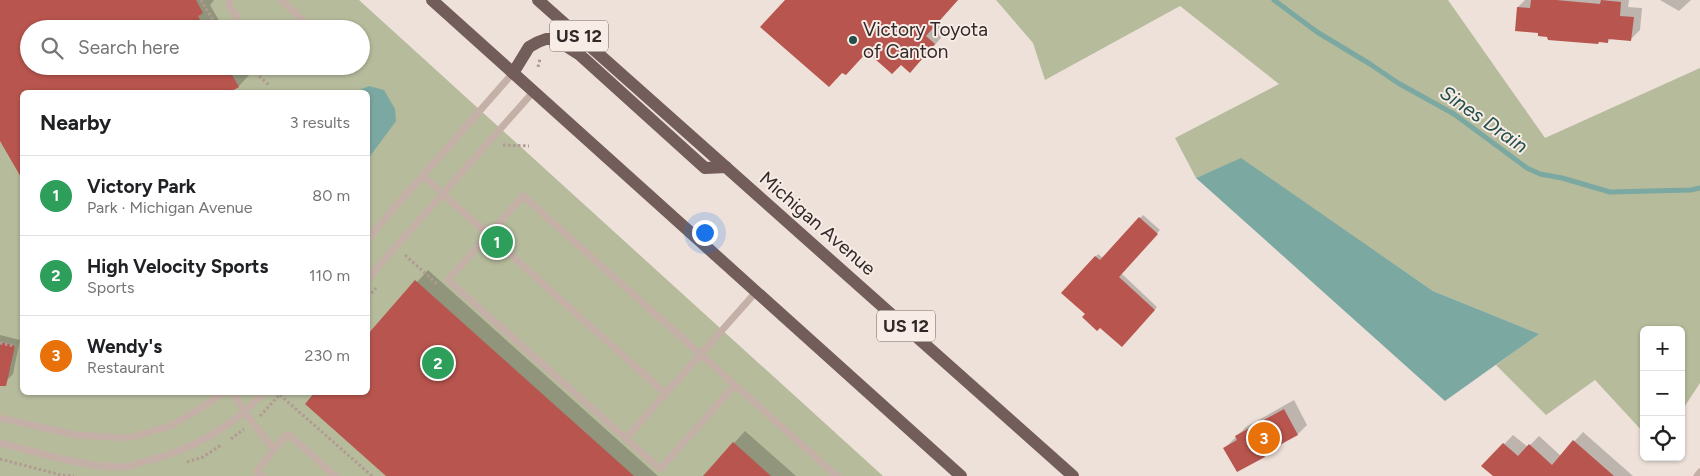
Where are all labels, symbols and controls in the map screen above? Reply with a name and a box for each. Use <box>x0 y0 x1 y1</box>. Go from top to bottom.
place label: Victory Toyota of Canton <box>863 18 988 63</box>
search box <box>20 20 370 75</box>
road number: US 12 <box>550 20 608 52</box>
icon: search <box>38 34 66 62</box>
marker: Victory Toyota of Canton <box>847 34 859 46</box>
text: Search here <box>78 36 180 59</box>
water label: Sines Drain <box>1436 80 1532 158</box>
text: Nearby <box>40 110 111 135</box>
text: 3 results <box>290 113 350 132</box>
street label: Michigan Avenue <box>755 167 880 280</box>
text: Victory Park <box>87 175 196 198</box>
text: 1 <box>53 186 59 205</box>
text: 80 m <box>312 186 350 205</box>
text: Park · Michigan Avenue <box>87 198 252 217</box>
your location <box>692 220 718 246</box>
pin: 1 <box>481 223 513 261</box>
text: High Velocity Sports <box>87 255 268 278</box>
text: 2 <box>51 266 61 285</box>
text: 110 m <box>309 266 350 285</box>
text: Sports <box>87 278 134 297</box>
road number: US 12 <box>877 310 935 342</box>
map controls <box>1640 326 1685 461</box>
button: + <box>1640 326 1685 371</box>
text: Wendy's <box>87 335 162 358</box>
pin: 2 <box>422 344 454 382</box>
text: 3 <box>52 346 60 365</box>
text: 230 m <box>305 346 350 365</box>
text: Restaurant <box>87 358 165 377</box>
button: − <box>1640 371 1685 416</box>
button: locate <box>1640 416 1685 461</box>
pin: 3 <box>1248 419 1280 457</box>

